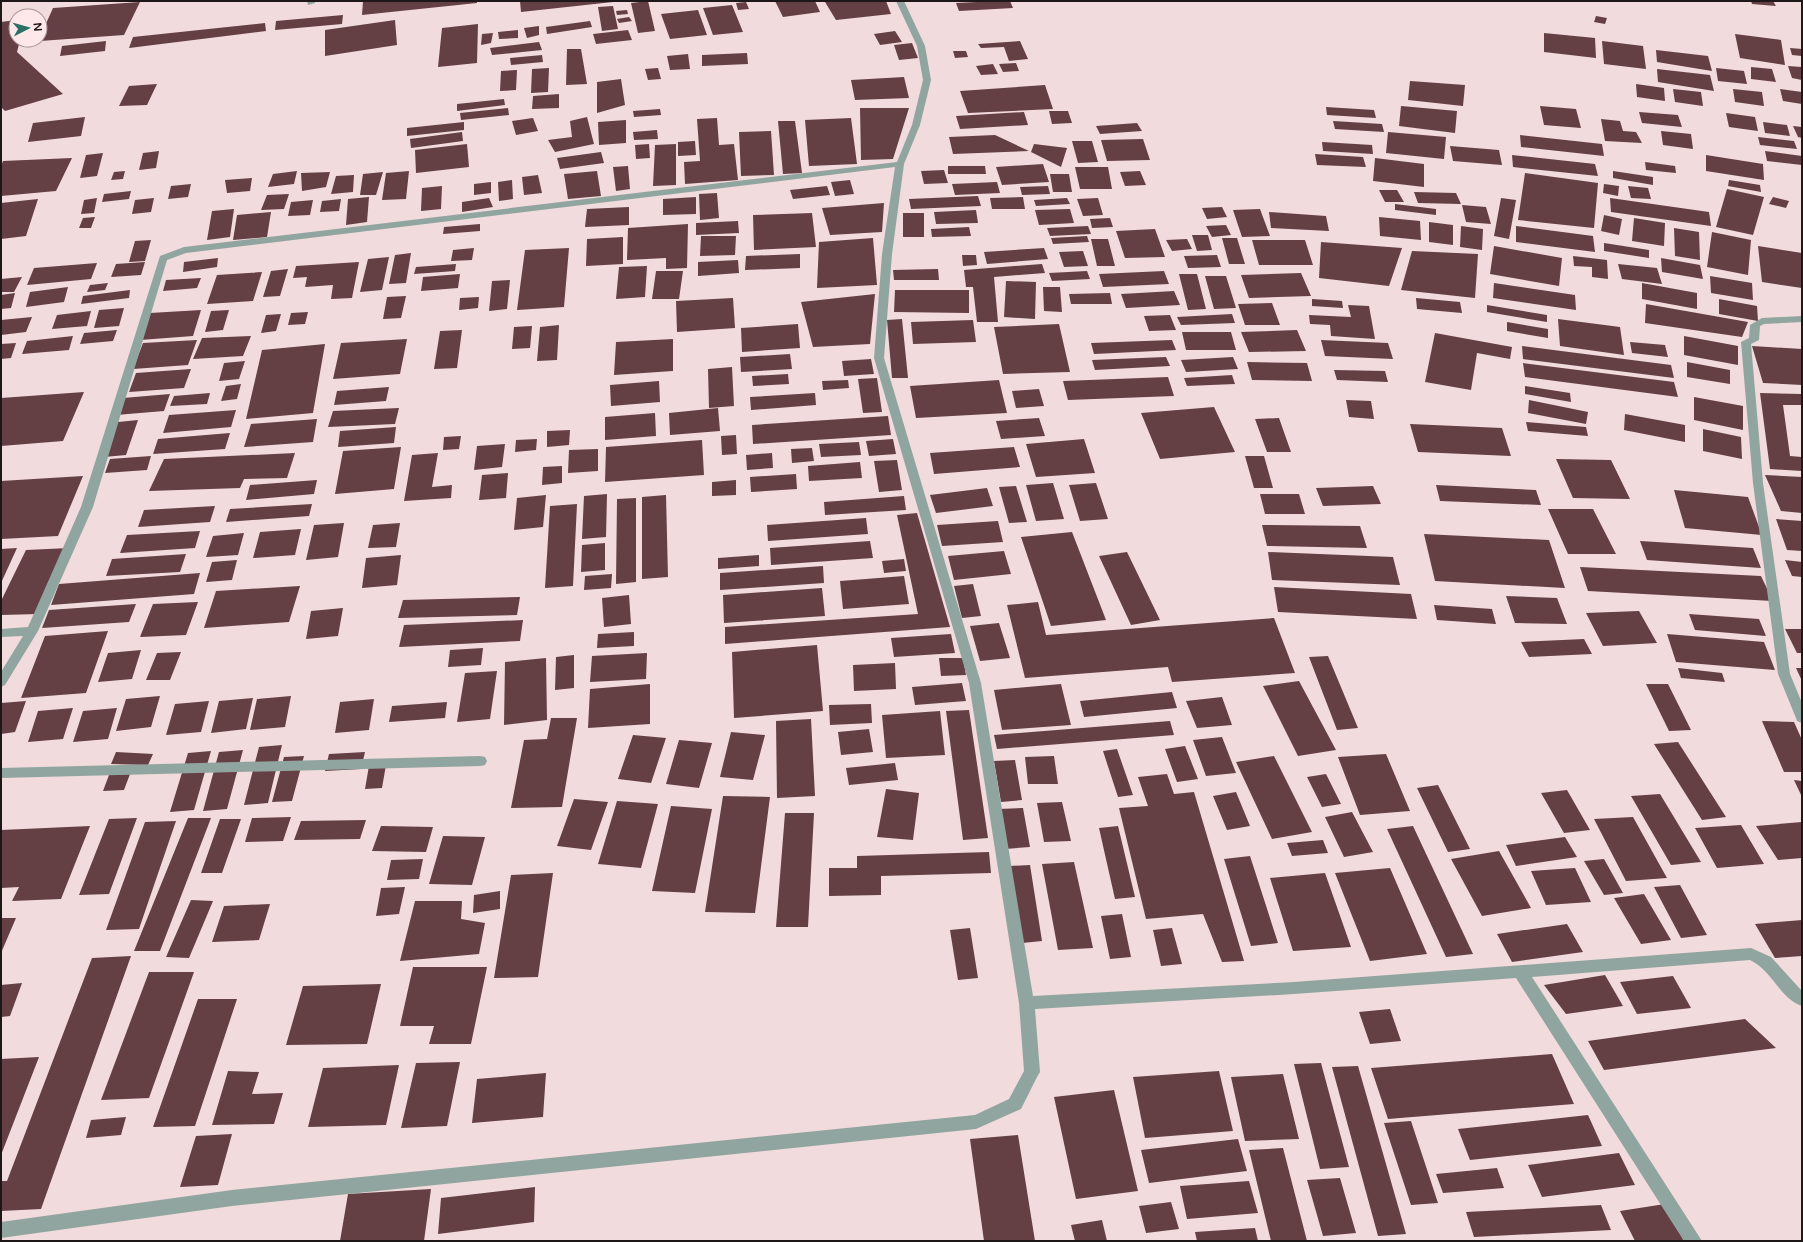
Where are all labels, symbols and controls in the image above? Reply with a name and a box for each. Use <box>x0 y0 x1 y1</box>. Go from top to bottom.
north arrow <box>8 8 48 48</box>
text: N <box>31 22 44 32</box>

